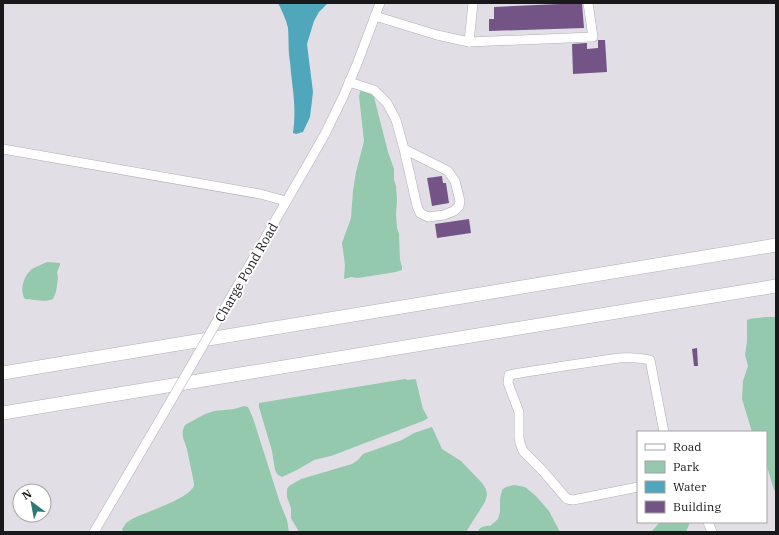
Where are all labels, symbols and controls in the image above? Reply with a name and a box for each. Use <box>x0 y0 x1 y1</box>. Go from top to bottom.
street label: Charge Pond Road <box>211 220 282 325</box>
legend <box>637 431 767 523</box>
text: Road <box>673 439 702 454</box>
text: Park <box>673 459 699 474</box>
text: Water <box>673 479 707 494</box>
north arrow <box>12 483 52 523</box>
text: N <box>19 486 34 503</box>
text: Building <box>673 499 721 514</box>

